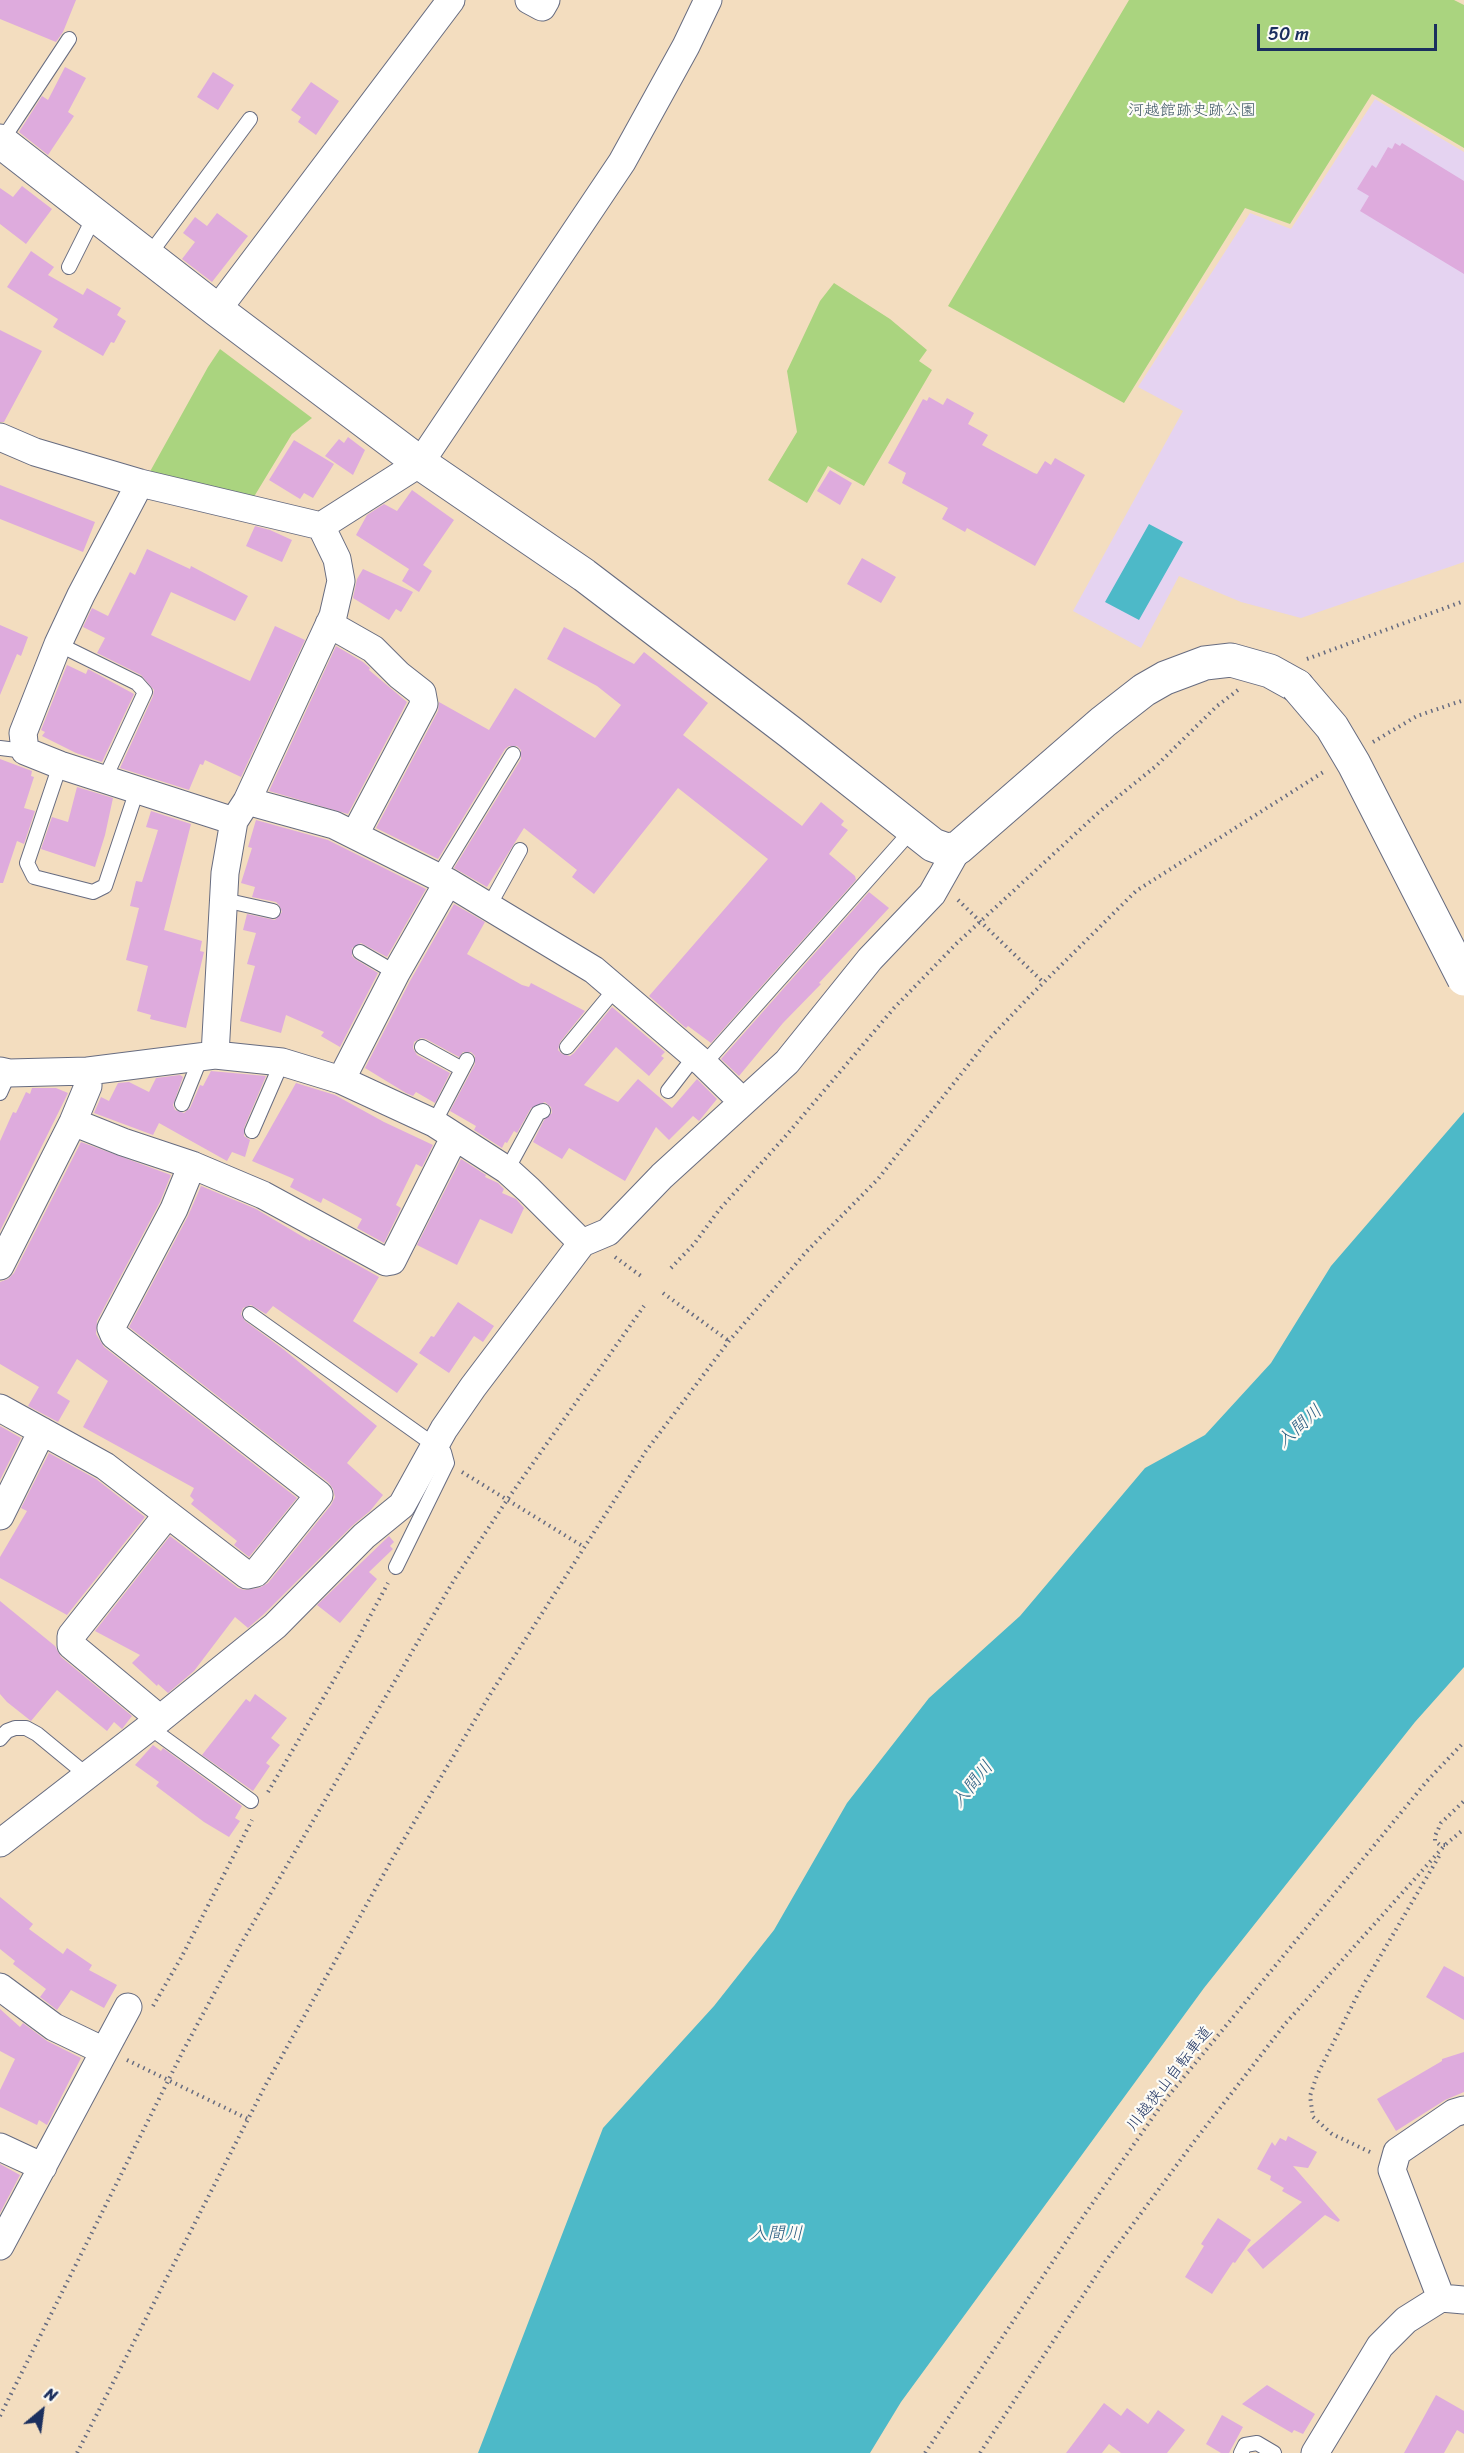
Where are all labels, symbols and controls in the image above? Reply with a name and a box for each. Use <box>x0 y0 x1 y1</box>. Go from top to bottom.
scale bar <box>1260 12 1440 50</box>
text: 50 m <box>1268 18 1309 50</box>
park label: 河越館跡史跡公園 <box>1128 101 1256 121</box>
water label: 入間川 <box>1273 1401 1327 1453</box>
water label: 入間川 <box>948 1757 998 1813</box>
street label: 川越狭山自転車道 <box>1123 2023 1217 2135</box>
water label: 入間川 <box>749 2223 803 2245</box>
text: N <box>39 2379 63 2410</box>
north arrow <box>12 2381 72 2441</box>

